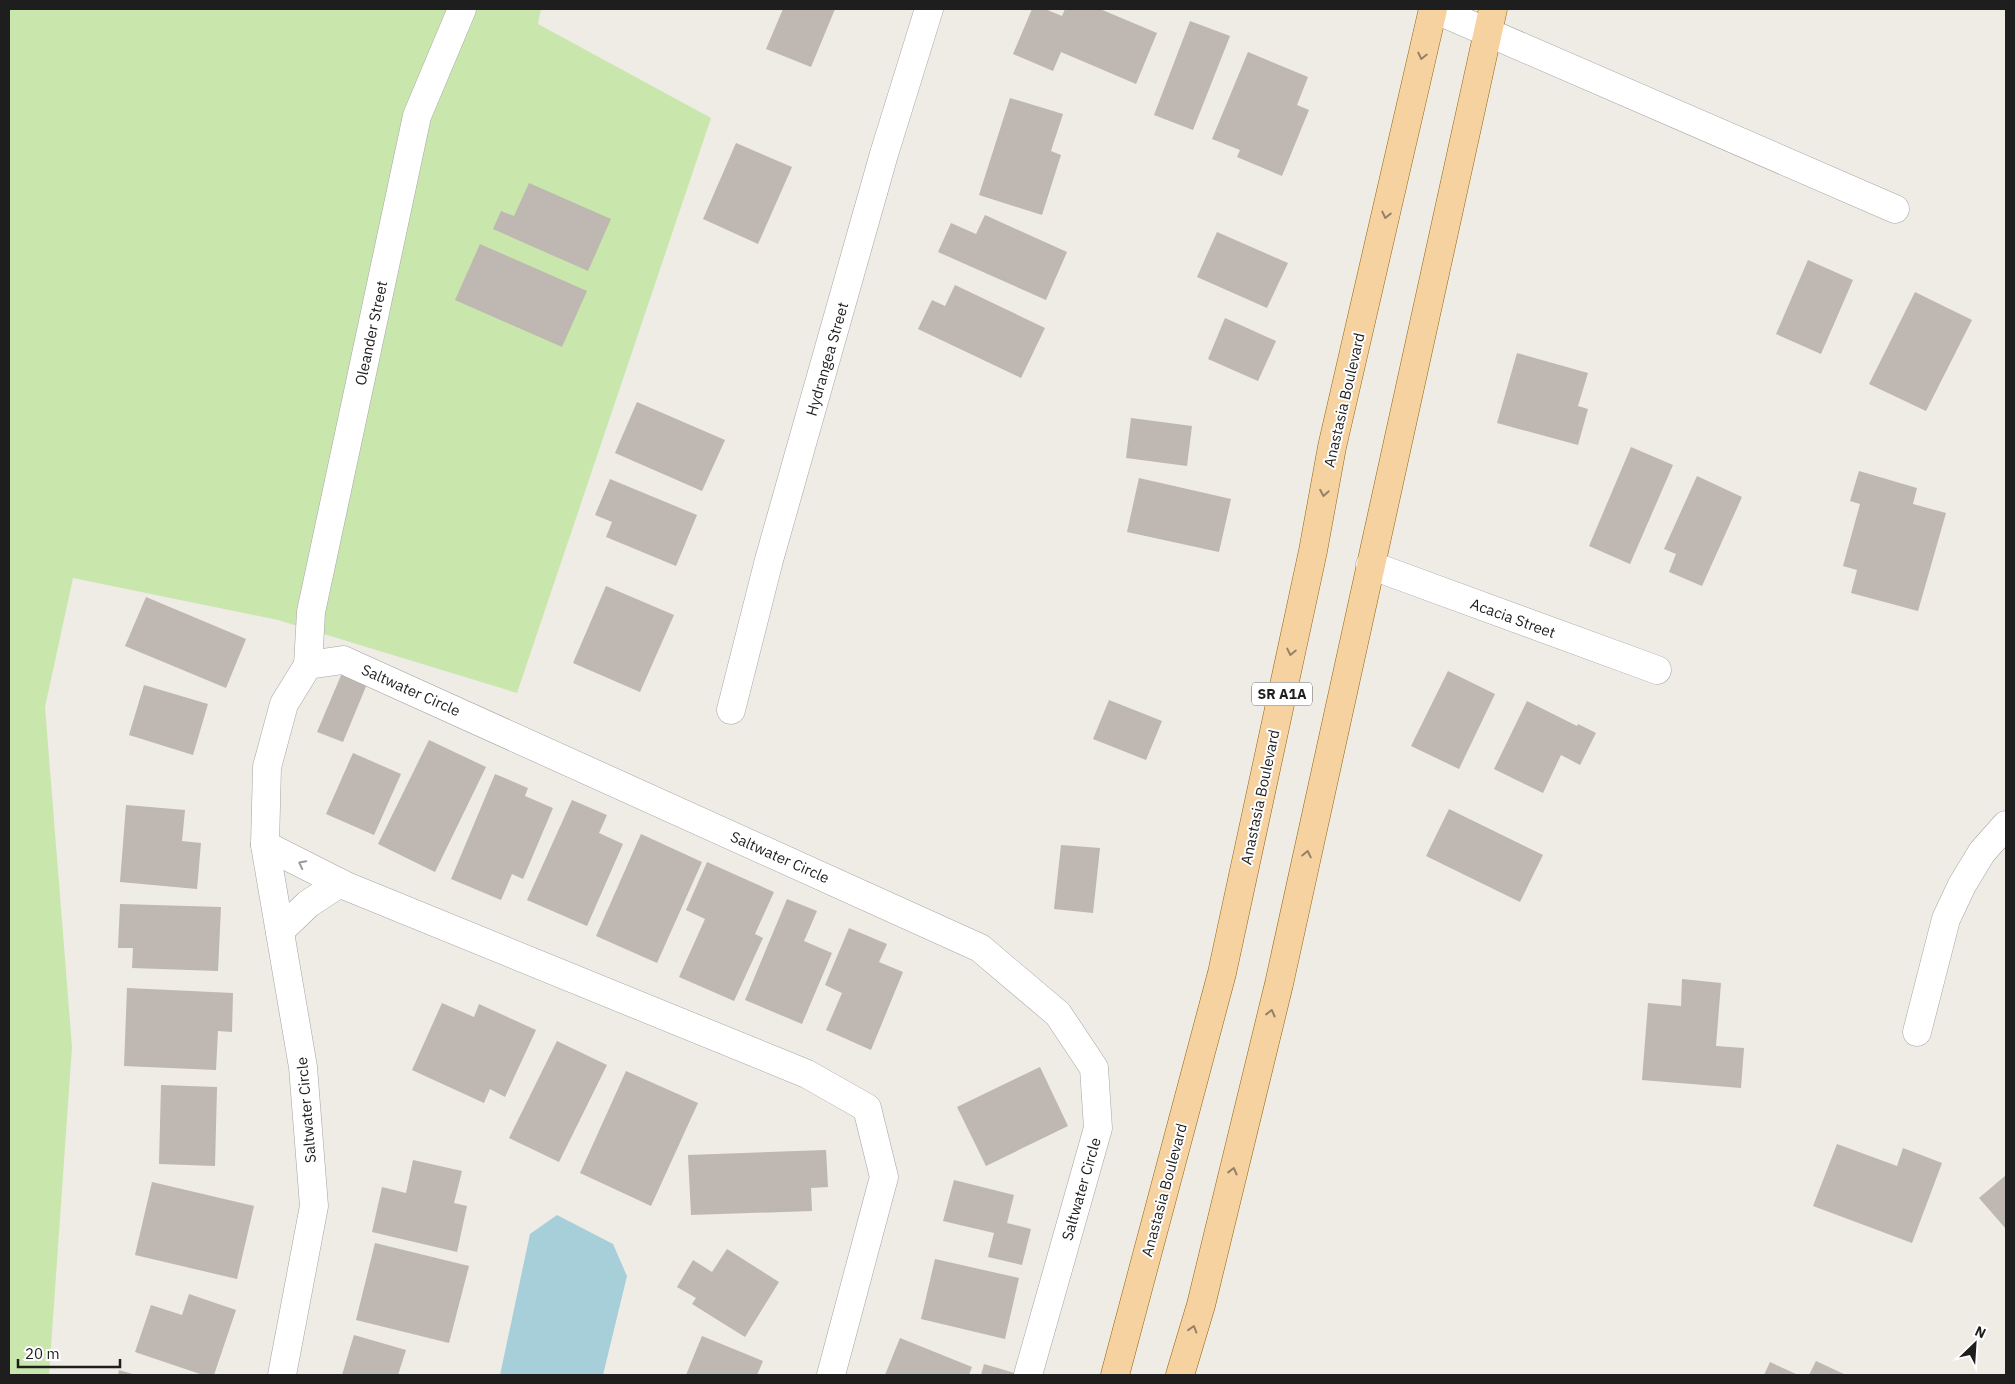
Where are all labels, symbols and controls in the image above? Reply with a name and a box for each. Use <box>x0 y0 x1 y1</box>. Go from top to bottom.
one-way arrow <box>1417 52 1428 61</box>
one-way arrow <box>1381 210 1392 219</box>
street label: Oleander Street <box>351 279 391 387</box>
street label: Hydrangea Street <box>802 300 852 418</box>
street label: Anastasia Boulevard <box>1319 331 1369 469</box>
one-way arrow <box>1319 488 1329 497</box>
street label: Acacia Street <box>1468 594 1558 642</box>
one-way arrow <box>1286 648 1297 656</box>
street label: Saltwater Circle <box>359 660 463 720</box>
road number: SR A1A <box>1252 682 1312 706</box>
street label: Anastasia Boulevard <box>1236 728 1284 866</box>
street label: Saltwater Circle <box>728 827 832 887</box>
one-way arrow <box>1301 850 1312 859</box>
one-way arrow <box>298 860 307 870</box>
one-way arrow <box>1266 1010 1276 1018</box>
street label: Saltwater Circle <box>292 1056 320 1164</box>
street label: Anastasia Boulevard <box>1137 1121 1191 1259</box>
street label: Saltwater Circle <box>1057 1135 1105 1243</box>
one-way arrow <box>1227 1166 1238 1175</box>
north arrow <box>1950 1319 2000 1369</box>
text: N <box>1972 1322 1989 1343</box>
one-way arrow <box>1188 1325 1198 1333</box>
scale bar <box>18 1336 120 1368</box>
text: 20 m <box>25 1344 60 1363</box>

